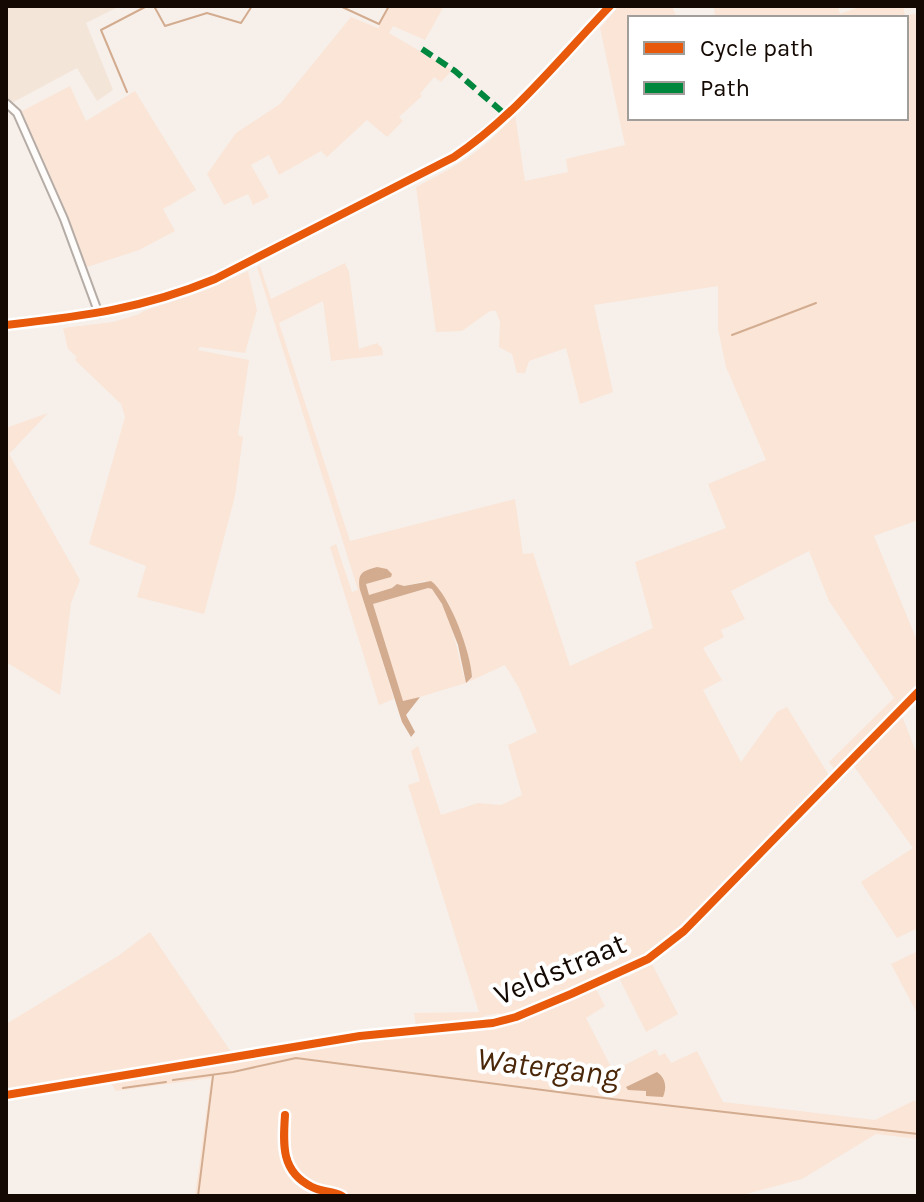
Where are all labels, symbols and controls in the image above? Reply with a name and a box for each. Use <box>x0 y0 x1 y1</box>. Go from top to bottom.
legend <box>628 16 908 120</box>
text: Cycle path <box>700 34 814 62</box>
text: Path <box>700 74 750 102</box>
street label: Veldstraat <box>489 925 631 1013</box>
water label: Watergang <box>475 1040 623 1094</box>

